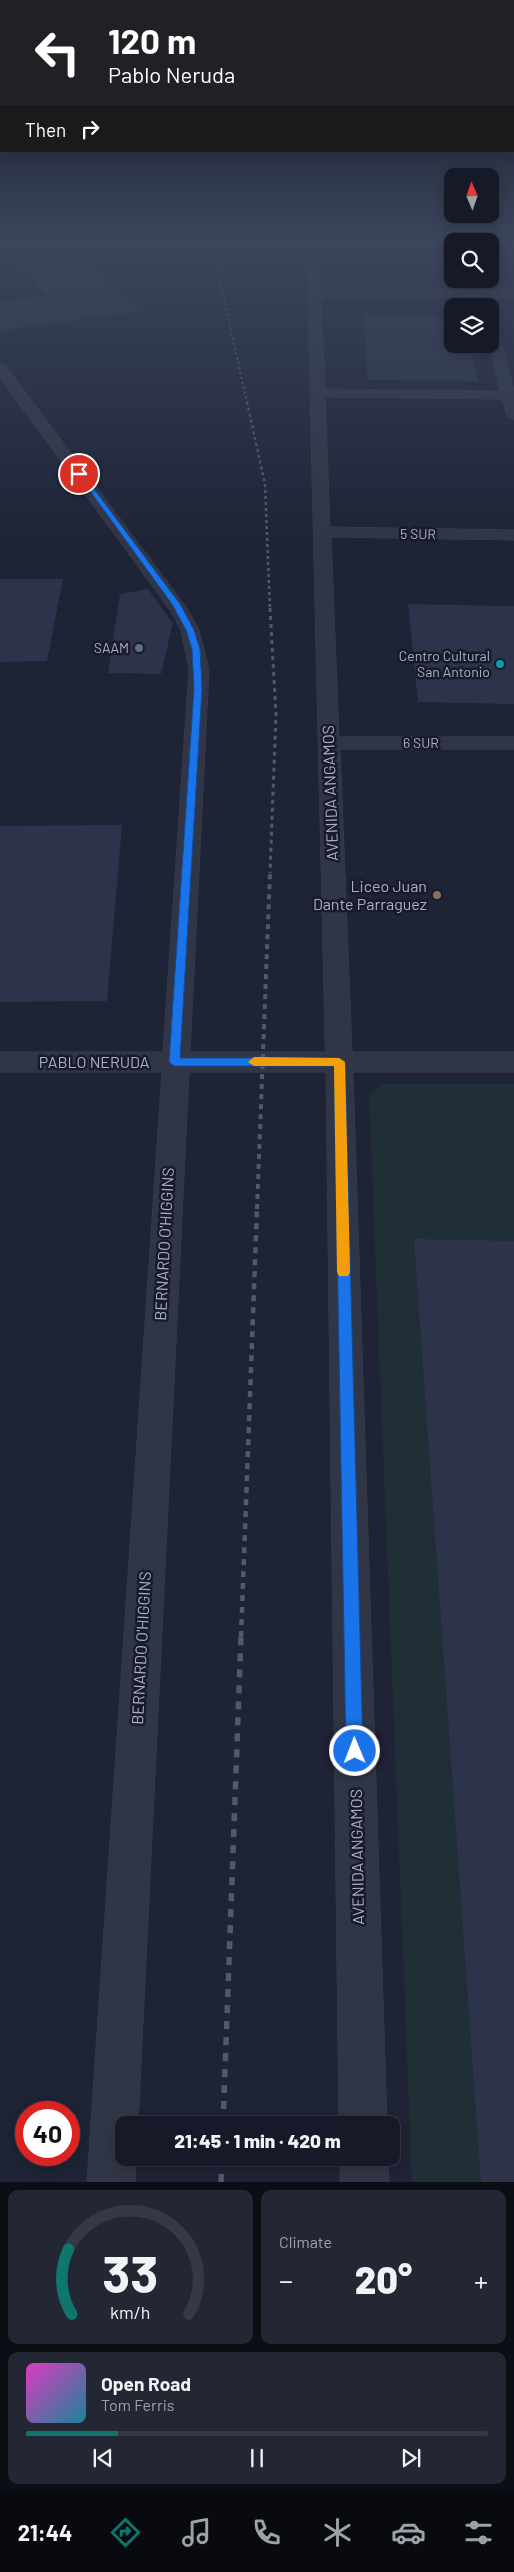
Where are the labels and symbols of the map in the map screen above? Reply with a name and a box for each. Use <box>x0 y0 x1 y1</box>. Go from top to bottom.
north arrow <box>444 168 499 222</box>
pin <box>58 453 100 495</box>
street label: 5 SUR <box>400 525 436 542</box>
place label: SAAM <box>94 639 129 656</box>
marker: SAAM <box>133 642 145 654</box>
place label: Centro Cultural San Antonio <box>399 647 490 680</box>
marker: Centro Cultural San Antonio <box>494 658 506 670</box>
street label: AVENIDA ANGAMOS <box>318 725 341 861</box>
street label: 6 SUR <box>403 734 439 751</box>
place label: Liceo Juan Dante Parraguez <box>313 876 427 913</box>
marker: Liceo Juan Dante Parraguez <box>431 889 443 901</box>
street label: PABLO NERUDA <box>39 1052 150 1071</box>
street label: BERNARDO O'HIGGINS <box>150 1167 177 1321</box>
street label: BERNARDO O'HIGGINS <box>127 1571 154 1725</box>
position arrow <box>328 1724 380 1776</box>
street label: AVENIDA ANGAMOS <box>346 1789 367 1925</box>
speed limit sign: 40 <box>15 2101 80 2166</box>

